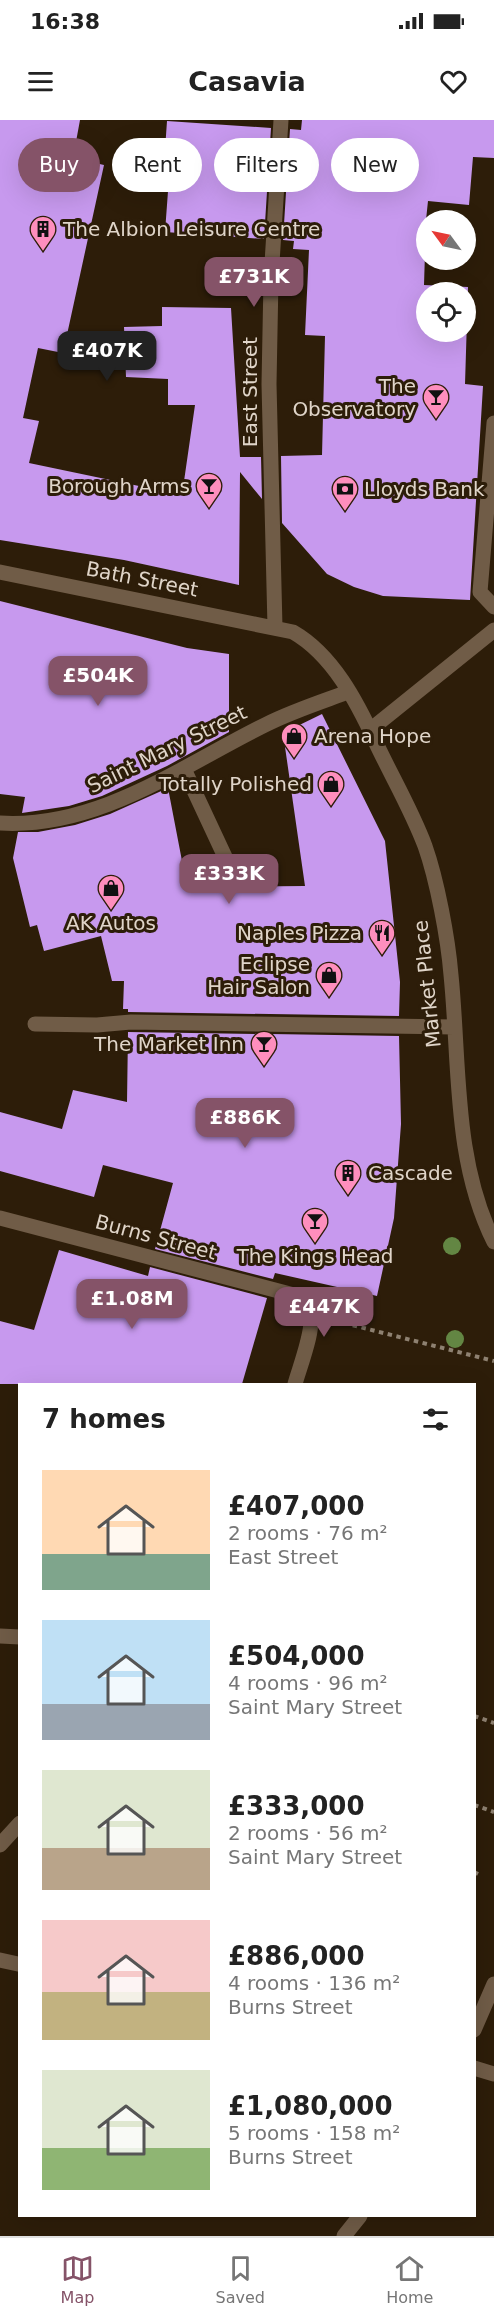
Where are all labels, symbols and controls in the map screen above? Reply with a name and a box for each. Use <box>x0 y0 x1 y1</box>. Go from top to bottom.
text: 16:38 <box>30 9 100 34</box>
icon: menu <box>24 65 57 98</box>
icon: heart <box>437 65 470 98</box>
text: Casavia <box>188 66 306 97</box>
chip: Buy <box>18 138 100 192</box>
chip: Rent <box>112 138 202 192</box>
chip: Filters <box>214 138 319 192</box>
chip: New <box>331 138 419 192</box>
north arrow <box>416 210 476 270</box>
map controls <box>416 210 476 342</box>
building icon: The Albion Leisure Centre <box>28 214 58 252</box>
place label: The Albion Leisure Centre <box>62 217 320 241</box>
pin: £731K <box>212 257 296 308</box>
text: £731K <box>218 264 290 288</box>
button: locate <box>416 282 476 342</box>
pin: £407K <box>65 331 149 382</box>
street label: East Street <box>238 337 262 447</box>
text: £407K <box>71 338 143 362</box>
place label: The Observatory <box>292 374 416 421</box>
bar icon: The Observatory <box>421 382 451 420</box>
bar icon: Borough Arms <box>194 471 224 509</box>
place label: Borough Arms <box>48 474 190 498</box>
bank icon: Lloyds Bank <box>330 474 360 512</box>
place label: Lloyds Bank <box>364 477 485 501</box>
street label: Bath Street <box>84 556 200 602</box>
pin: £504K <box>56 656 140 707</box>
text: £504K <box>62 663 134 687</box>
street label: Saint Mary Street <box>84 700 251 798</box>
shop icon: Arena Hope <box>279 721 309 759</box>
place label: Arena Hope <box>314 724 431 748</box>
shop icon: Totally Polished <box>316 769 346 807</box>
place label: Totally Polished <box>158 772 312 796</box>
pin: £333K <box>187 854 271 905</box>
text: £333K <box>193 861 265 885</box>
shop icon: AK Autos <box>96 873 126 911</box>
place label: AK Autos <box>66 911 156 935</box>
restaurant icon: Naples Pizza <box>367 918 397 956</box>
street label: Market Place <box>408 919 446 1049</box>
place label: Naples Pizza <box>237 921 362 945</box>
place label: Eclipse Hair Salon <box>207 952 310 999</box>
shop icon: Eclipse Hair Salon <box>314 960 344 998</box>
bar icon: The Market Inn <box>249 1029 279 1067</box>
place label: The Market Inn <box>93 1032 244 1056</box>
pin: £886K <box>203 1098 287 1149</box>
text: £886K <box>209 1105 281 1129</box>
building icon: Cascade <box>333 1158 363 1196</box>
place label: Cascade <box>368 1161 453 1185</box>
bar icon: The Kings Head <box>300 1206 330 1244</box>
street label: Burns Street <box>93 1209 219 1265</box>
place label: The Kings Head <box>236 1244 393 1268</box>
pin: £1.08M <box>83 1279 181 1330</box>
text: £1.08M <box>90 1286 174 1310</box>
pin: £447K <box>282 1287 366 1338</box>
text: £447K <box>288 1294 360 1318</box>
icon: filters <box>419 1403 452 1436</box>
text: 7 homes <box>42 1404 166 1434</box>
text: £407,000 <box>228 1491 365 1521</box>
icon: home <box>90 1494 162 1566</box>
text: 2 rooms · 76 m² <box>228 1521 388 1545</box>
text: East Street <box>228 1545 338 1569</box>
text: £504,000 <box>228 1641 365 1671</box>
icon: home <box>90 1644 162 1716</box>
text: 4 rooms · 96 m² <box>228 1671 388 1695</box>
text: Saint Mary Street <box>228 1695 402 1719</box>
text: £333,000 <box>228 1791 365 1821</box>
icon: home <box>90 1794 162 1866</box>
text: 2 rooms · 56 m² <box>228 1821 388 1845</box>
text: Saint Mary Street <box>228 1845 402 1869</box>
text: £886,000 <box>228 1941 365 1971</box>
icon: home <box>90 1944 162 2016</box>
text: 4 rooms · 136 m² <box>228 1971 400 1995</box>
text: Burns Street <box>228 1995 353 2019</box>
text: £1,080,000 <box>228 2091 392 2121</box>
icon: home <box>90 2094 162 2166</box>
text: 5 rooms · 158 m² <box>228 2121 400 2145</box>
text: Burns Street <box>228 2145 353 2169</box>
tab: Map <box>61 2252 94 2307</box>
tab: Saved <box>216 2252 265 2307</box>
tab: Home <box>386 2252 433 2307</box>

